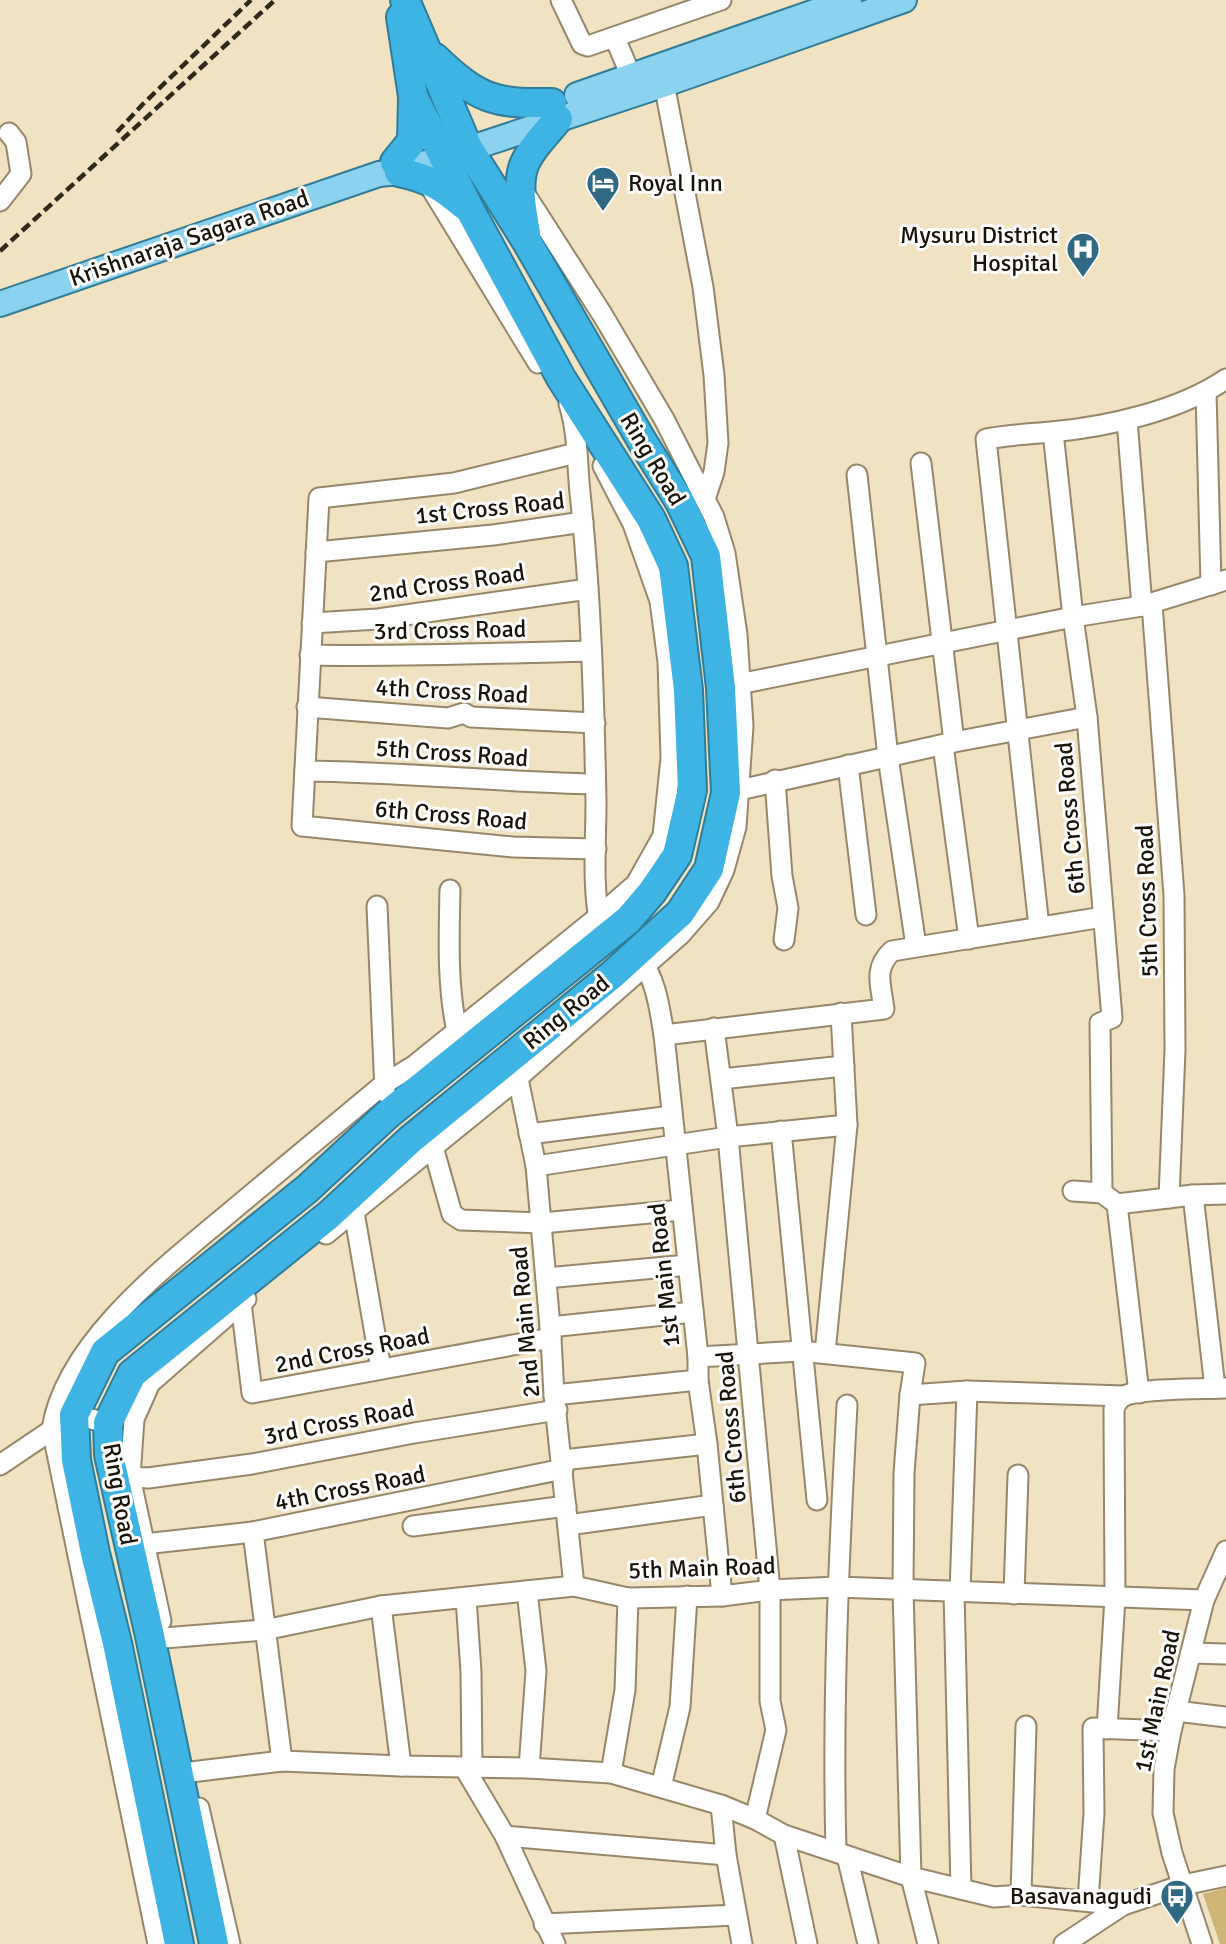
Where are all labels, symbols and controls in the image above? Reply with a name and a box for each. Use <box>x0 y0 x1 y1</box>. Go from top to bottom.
hotel icon: Royal Inn <box>584 164 622 213</box>
place label: Royal Inn <box>628 168 723 198</box>
street label: Krishnaraja Sagara Road <box>65 183 313 293</box>
place label: Mysuru District Hospital <box>900 220 1058 278</box>
hospital icon: Mysuru District Hospital <box>1064 230 1102 279</box>
street label: Ring Road <box>614 407 692 511</box>
street label: 1st Cross Road <box>414 485 566 531</box>
street label: 2nd Cross Road <box>367 557 527 609</box>
street label: 3rd Cross Road <box>373 614 527 646</box>
street label: 4th Cross Road <box>375 672 529 710</box>
street label: 5th Cross Road <box>375 733 529 773</box>
street label: 6th Cross Road <box>1048 741 1092 895</box>
street label: 6th Cross Road <box>374 793 528 837</box>
street label: 5th Cross Road <box>1129 824 1165 978</box>
street label: Ring Road <box>516 968 616 1056</box>
street label: 1st Main Road <box>642 1201 686 1349</box>
street label: 2nd Main Road <box>503 1245 547 1399</box>
street label: 2nd Cross Road <box>272 1320 432 1380</box>
street label: 6th Cross Road <box>709 1350 753 1504</box>
street label: 3rd Cross Road <box>261 1393 417 1451</box>
street label: Ring Road <box>96 1441 144 1547</box>
street label: 4th Cross Road <box>272 1459 428 1517</box>
street label: 5th Main Road <box>628 1550 776 1586</box>
street label: 1st Main Road <box>1127 1627 1187 1775</box>
bus stop icon: Basavanagudi <box>1158 1877 1196 1926</box>
place label: Basavanagudi <box>1010 1881 1152 1911</box>

